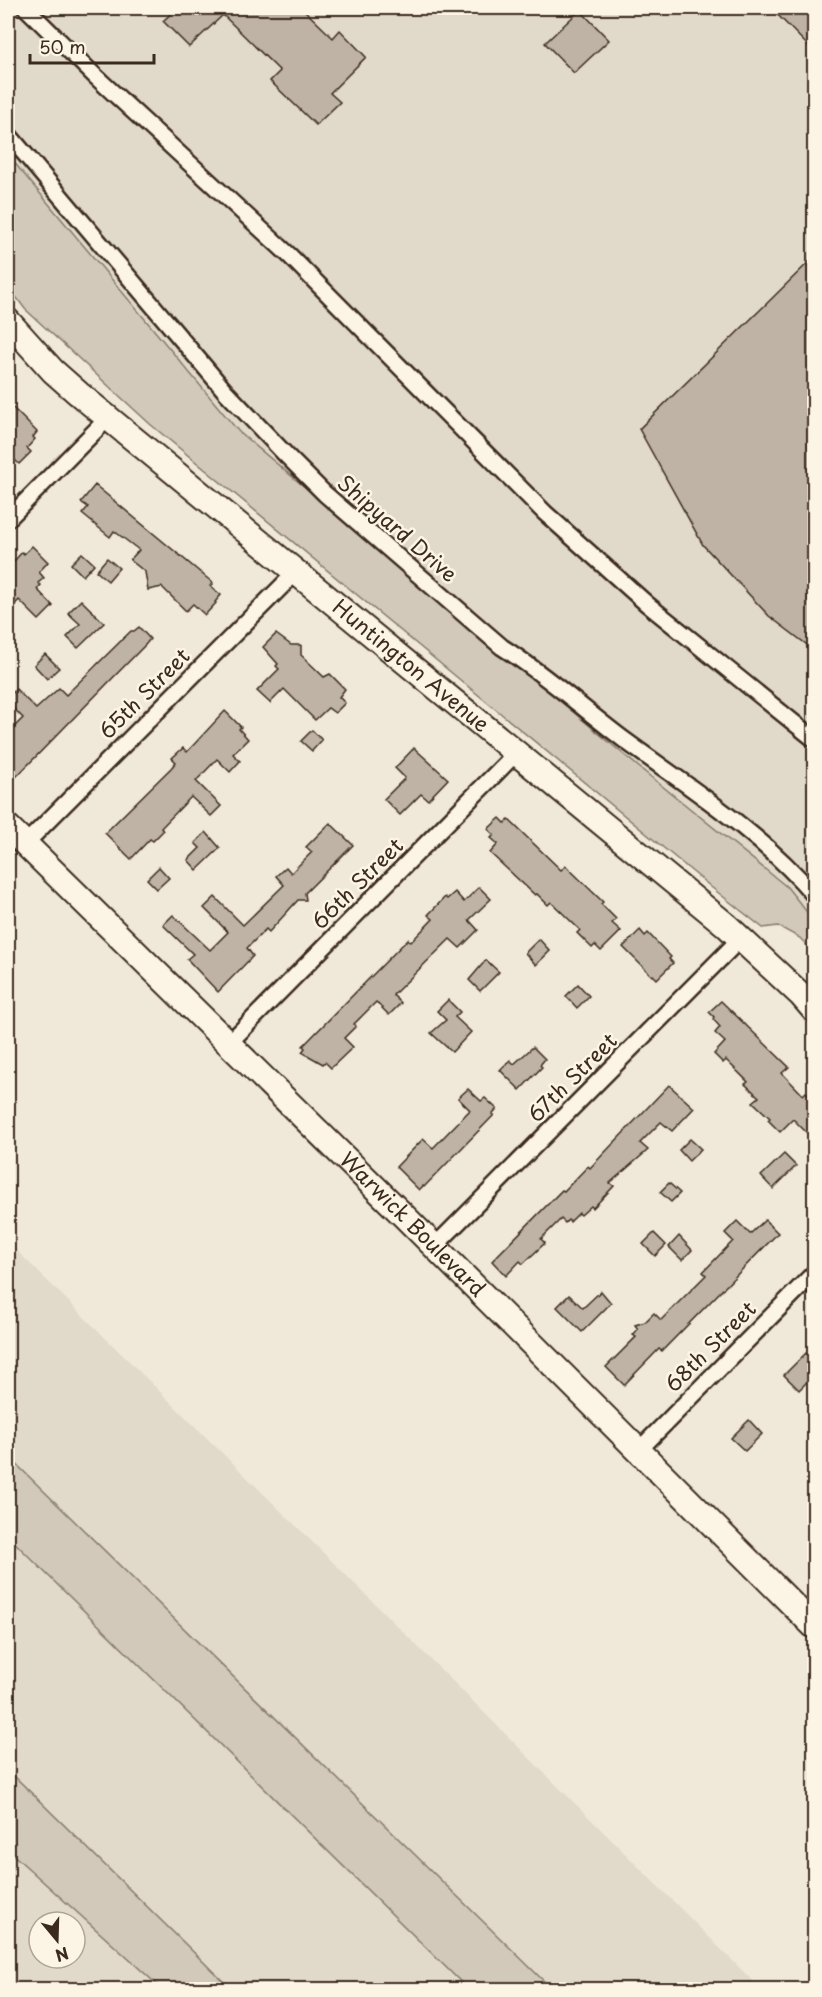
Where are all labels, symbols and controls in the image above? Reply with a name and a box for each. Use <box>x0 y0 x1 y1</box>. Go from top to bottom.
scale bar <box>30 27 154 65</box>
text: 50 m <box>39 33 86 60</box>
street label: Shipyard Drive <box>331 466 465 589</box>
street label: Huntington Avenue <box>326 590 497 739</box>
street label: 65th Street <box>91 640 196 745</box>
street label: 66th Street <box>304 830 410 936</box>
street label: 67th Street <box>520 1025 624 1129</box>
street label: Warwick Boulevard <box>333 1143 494 1303</box>
street label: 68th Street <box>657 1293 762 1398</box>
north arrow <box>27 1910 87 1970</box>
text: N <box>52 1942 72 1969</box>

